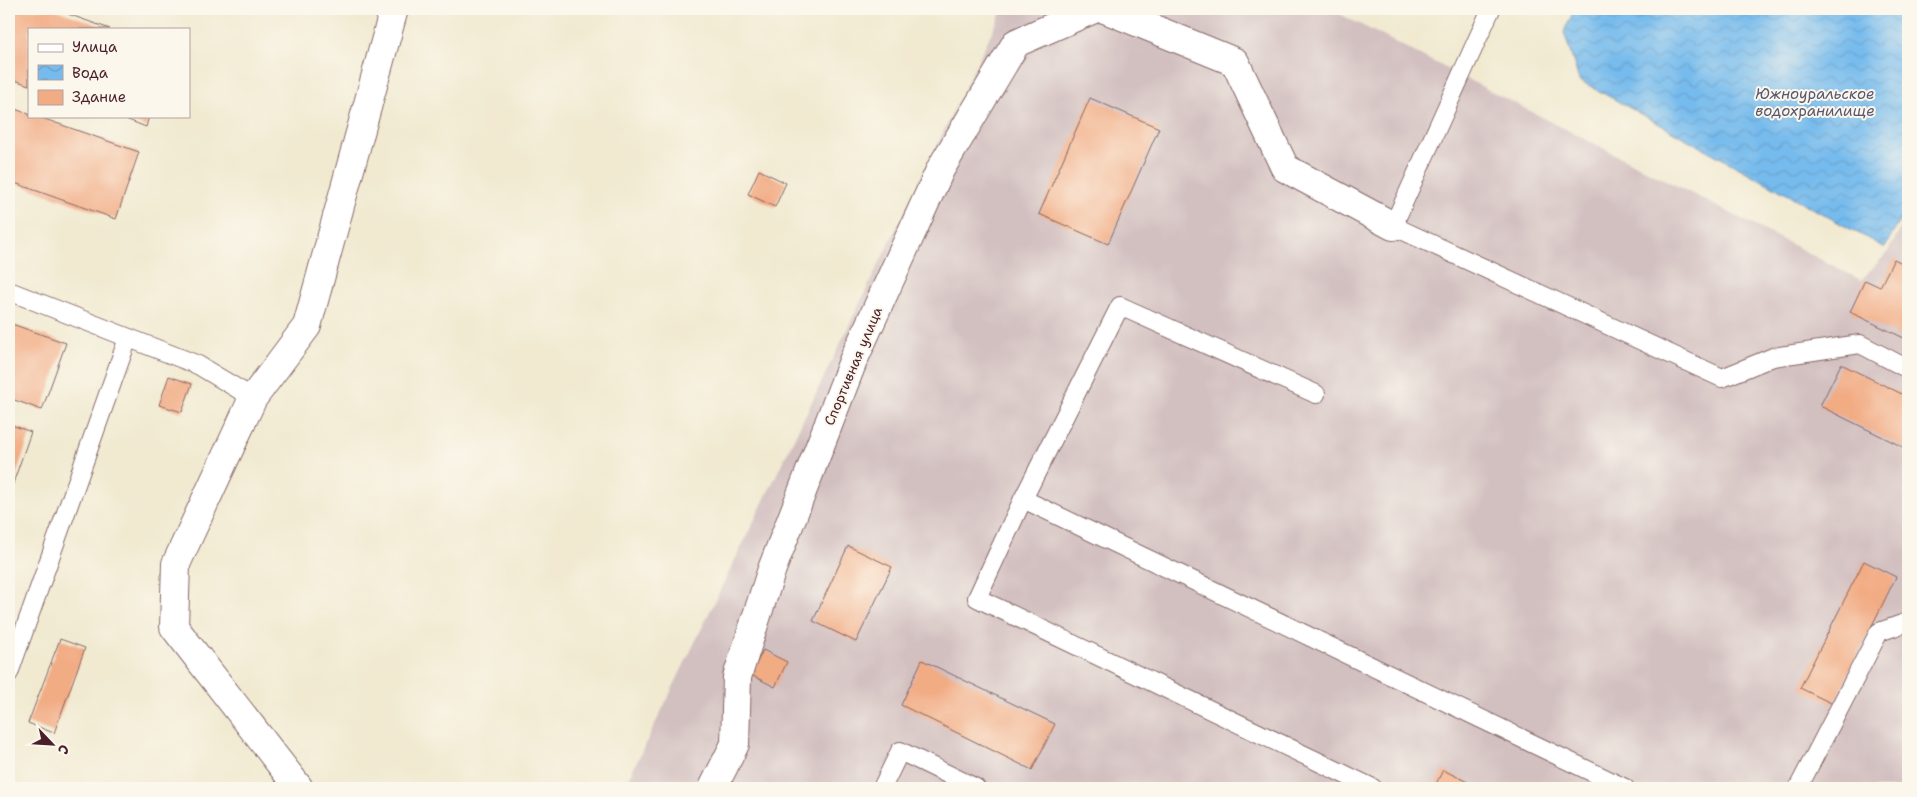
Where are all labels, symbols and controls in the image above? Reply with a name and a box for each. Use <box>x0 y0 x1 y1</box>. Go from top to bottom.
legend <box>28 28 190 118</box>
text: Улица <box>72 37 118 57</box>
text: Вода <box>72 63 109 83</box>
water label: Южноуральское водохранилище <box>1755 84 1875 121</box>
text: Здание <box>72 87 126 107</box>
street label: Спортивная улица <box>820 304 886 428</box>
north arrow <box>28 720 78 770</box>
text: С <box>54 742 74 757</box>

